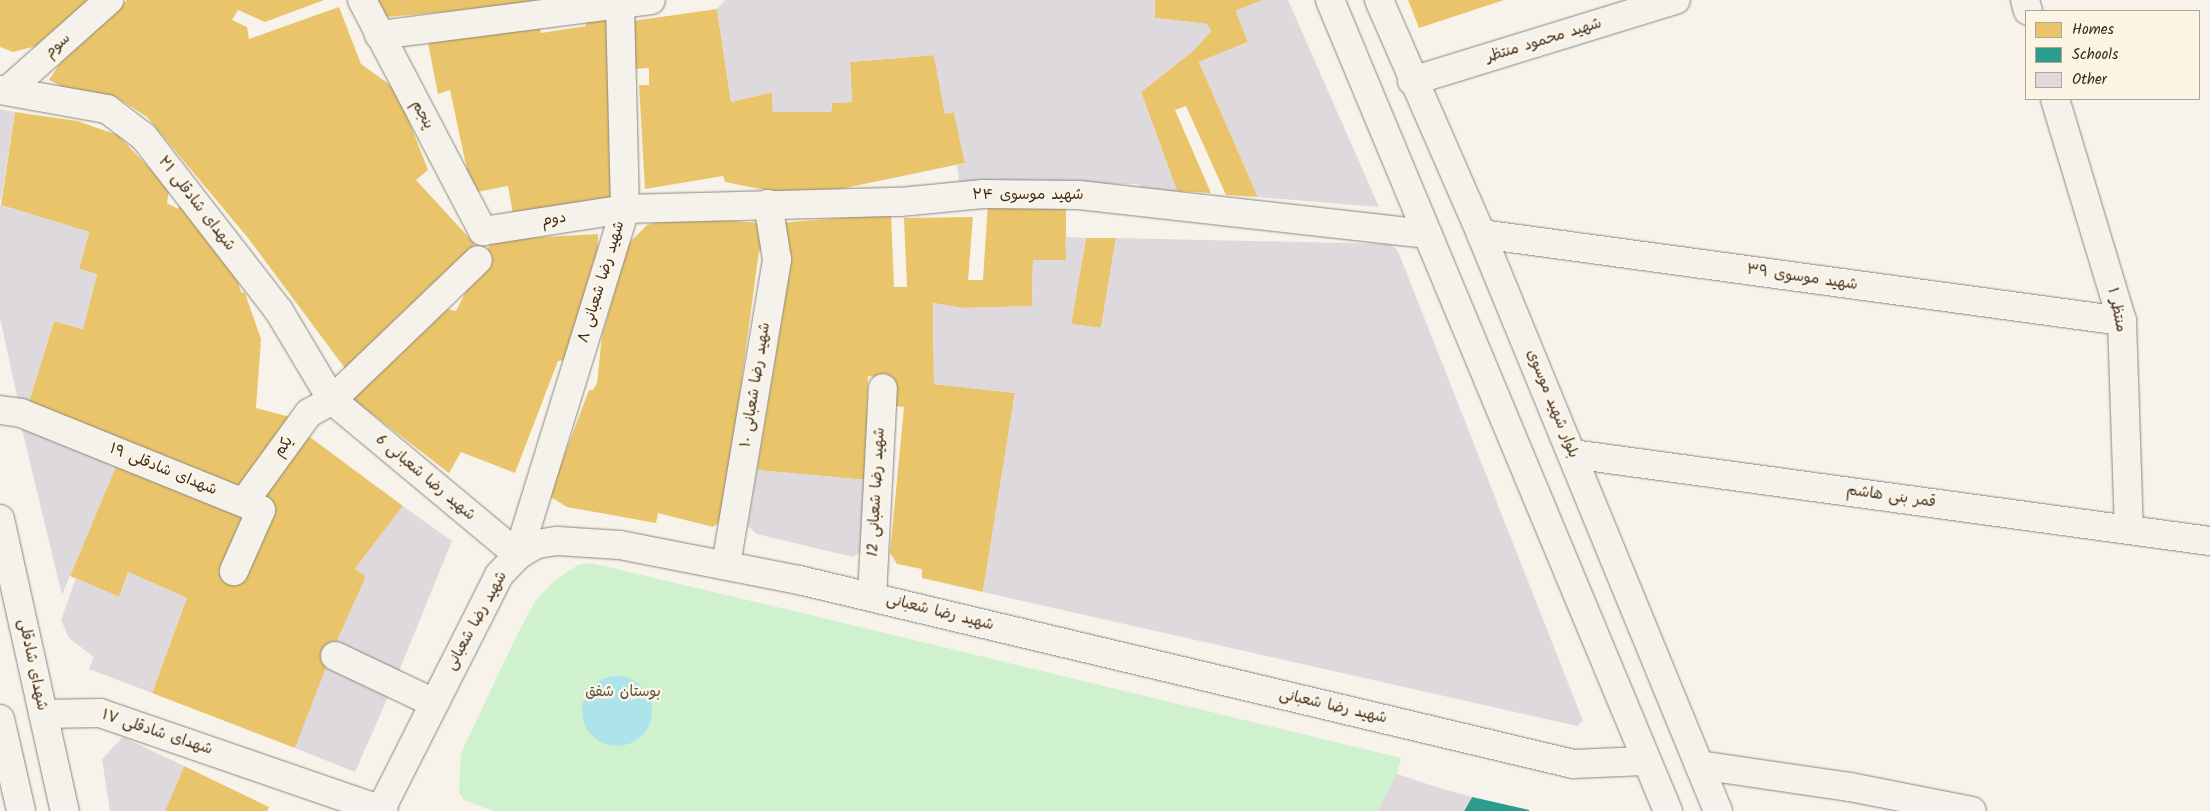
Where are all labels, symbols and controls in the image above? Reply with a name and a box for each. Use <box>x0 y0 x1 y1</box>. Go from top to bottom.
legend <box>2025 10 2200 100</box>
street label: شهید محمود منتظر <box>1484 15 1604 67</box>
text: Homes <box>2072 18 2114 42</box>
street label: سوم <box>41 30 75 62</box>
text: Schools <box>2072 43 2118 67</box>
text: Other <box>2072 68 2107 92</box>
street label: پنجم <box>407 97 437 133</box>
street label: شهدای شادقلی ۲۱ <box>154 153 238 255</box>
street label: شهید موسوی ۲۴ <box>972 187 1084 205</box>
street label: دوم <box>541 209 567 231</box>
street label: شهید رضا شعبانی ۸ <box>575 219 629 345</box>
street label: شهید موسوی ۳۹ <box>1745 261 1859 295</box>
street label: منتظر ۱ <box>2103 286 2129 334</box>
street label: شهید رضا شعبانی ۱۰ <box>737 321 775 449</box>
street label: بلوار شهید موسوی <box>1522 347 1582 461</box>
street label: شهید رضا شعبانی 12 <box>865 427 889 557</box>
street label: شهید رضا شعبانی 6 <box>372 431 478 525</box>
street label: یکم <box>270 433 298 461</box>
street label: شهدای شادقلی ۱۹ <box>107 440 219 500</box>
street label: قمر بنی هاشم <box>1845 482 1937 512</box>
street label: شهید رضا شعبانی <box>442 569 512 673</box>
street label: شهید رضا شعبانی <box>884 591 996 635</box>
street label: شهدای شادقلی <box>14 618 50 712</box>
park label: بوستان شفق <box>585 684 661 702</box>
street label: شهید رضا شعبانی <box>1277 686 1389 728</box>
street label: شهدای شادقلی ۱۷ <box>99 707 215 759</box>

